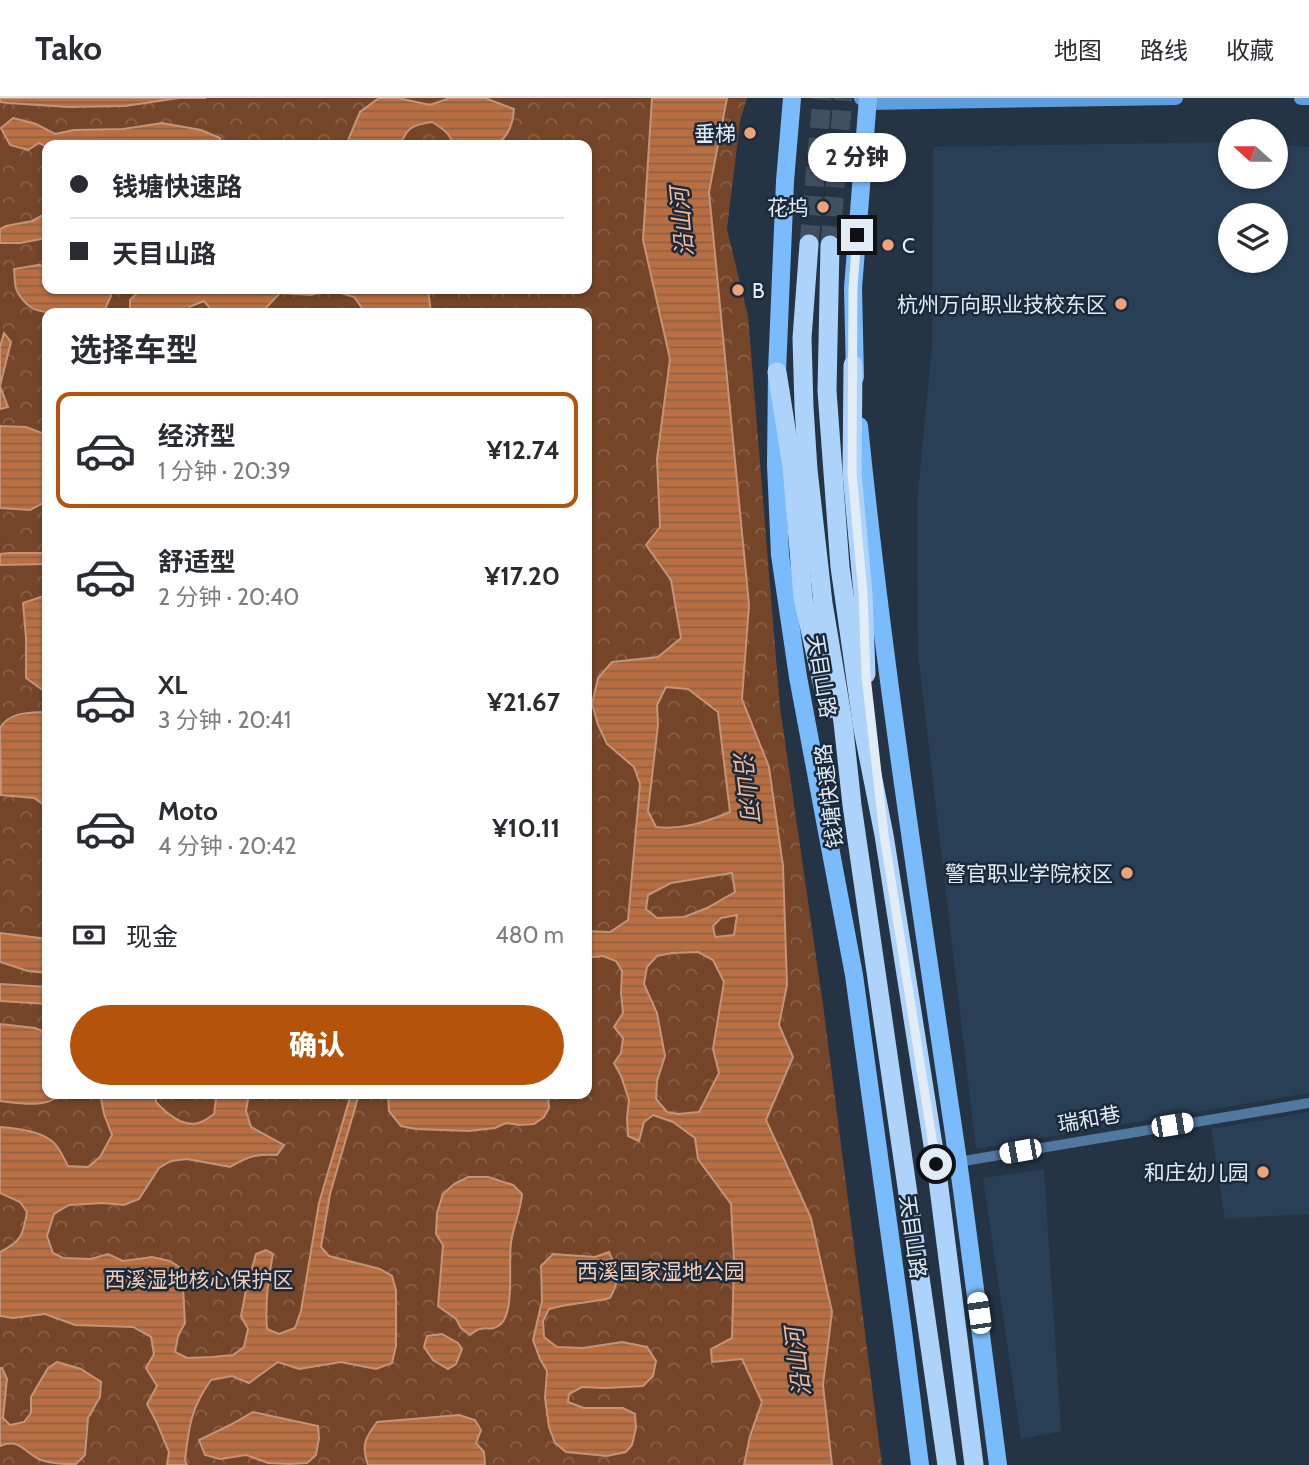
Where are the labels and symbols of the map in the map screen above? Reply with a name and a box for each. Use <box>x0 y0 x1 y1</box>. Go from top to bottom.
north arrow <box>1218 119 1288 189</box>
place label: 垂梯 <box>694 121 736 146</box>
marker: 垂梯 <box>742 125 758 141</box>
callout: 2 分钟 <box>808 134 906 183</box>
water label: 沿山河 <box>665 182 699 258</box>
place label: 花坞 <box>767 195 809 220</box>
marker: 花坞 <box>815 199 831 215</box>
route end <box>841 219 873 251</box>
place label: C <box>902 233 915 258</box>
marker: C <box>880 237 896 253</box>
place label: B <box>752 278 765 303</box>
marker: B <box>730 282 746 298</box>
place label: 杭州万向职业技校东区 <box>897 292 1107 317</box>
marker: 杭州万向职业技校东区 <box>1113 296 1129 312</box>
street label: 天目山路 <box>803 633 841 719</box>
street label: 钱塘快速路 <box>810 742 848 850</box>
water label: 沿山河 <box>728 749 765 825</box>
place label: 警官职业学院校区 <box>945 861 1113 886</box>
marker: 警官职业学院校区 <box>1119 865 1135 881</box>
street label: 瑞和巷 <box>1056 1101 1122 1137</box>
car <box>1150 1111 1195 1139</box>
car <box>998 1137 1043 1165</box>
route start <box>920 1148 952 1180</box>
place label: 和庄幼儿园 <box>1144 1160 1249 1185</box>
marker: 和庄幼儿园 <box>1255 1164 1271 1180</box>
street label: 天目山路 <box>895 1194 931 1280</box>
park label: 西溪国家湿地公园 <box>577 1259 745 1284</box>
park label: 西溪湿地核心保护区 <box>105 1267 294 1292</box>
car <box>966 1291 993 1335</box>
water label: 沿山河 <box>779 1322 816 1398</box>

